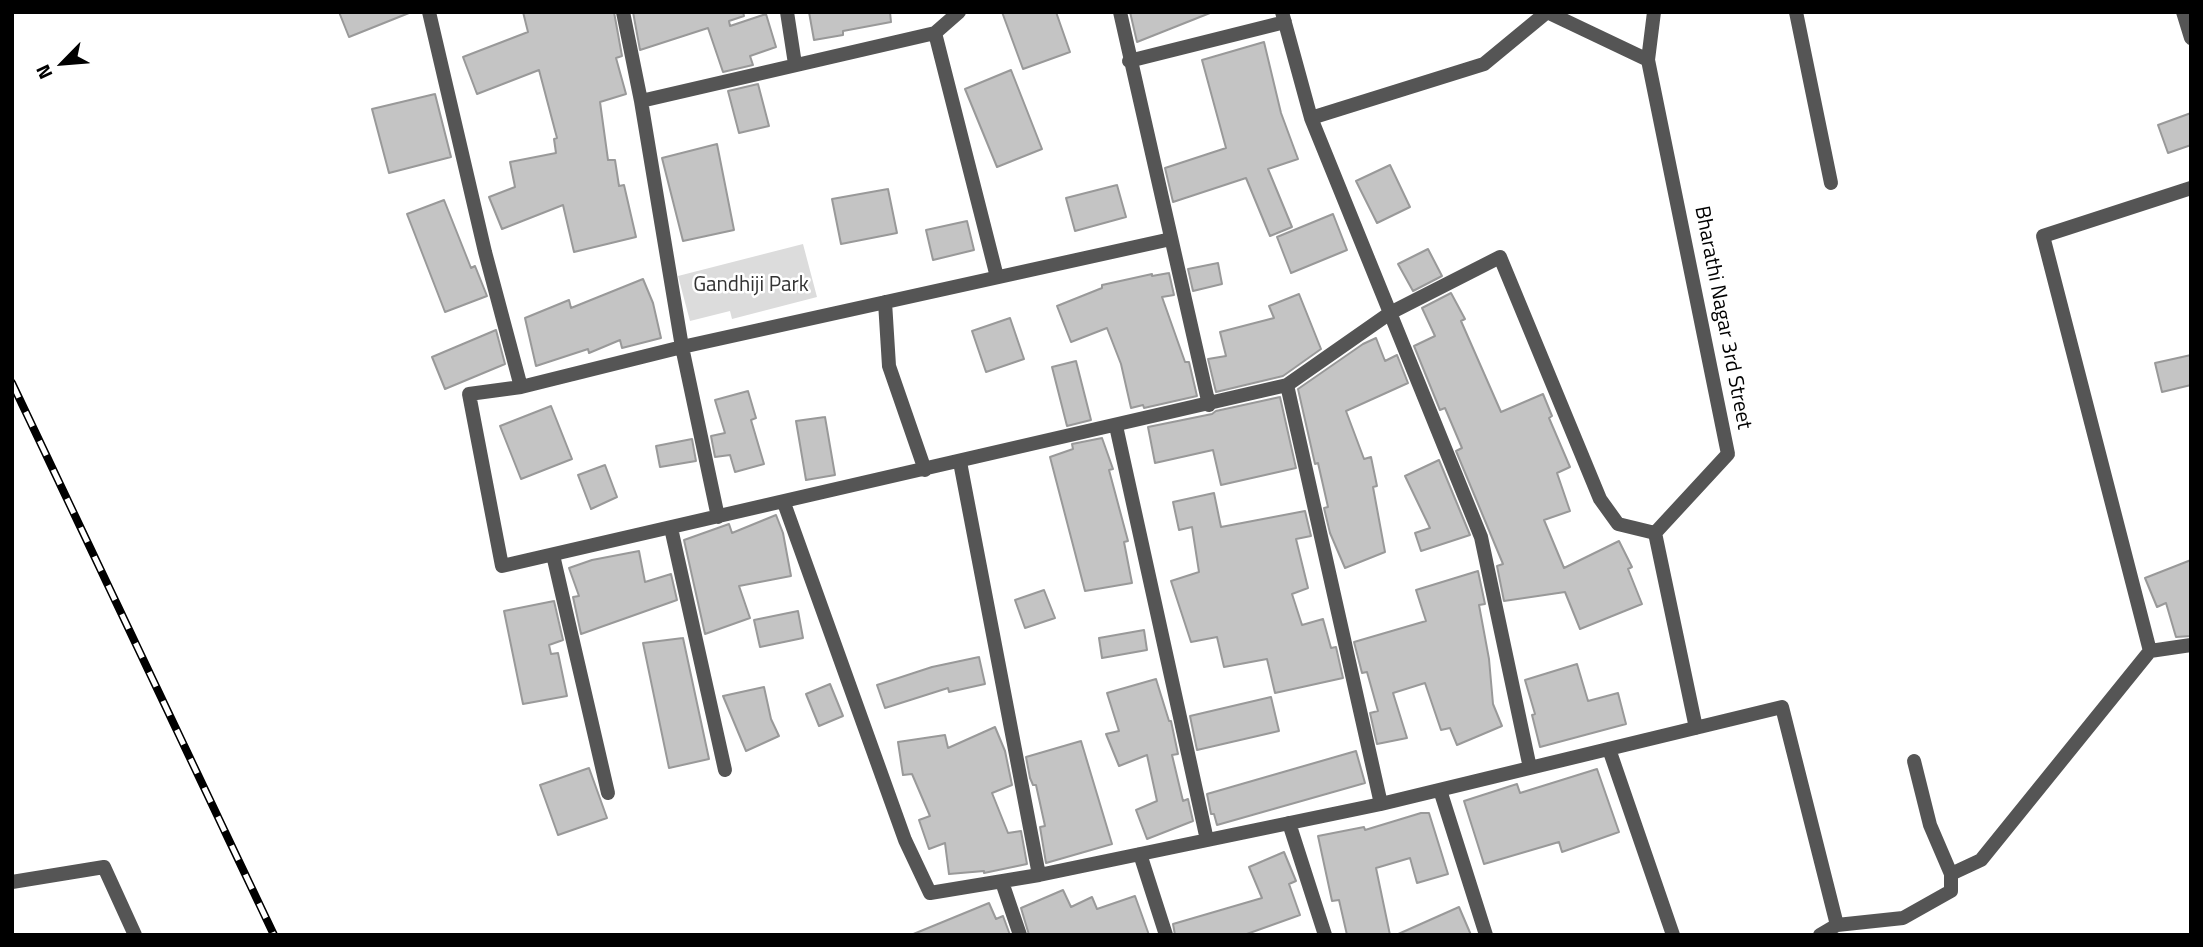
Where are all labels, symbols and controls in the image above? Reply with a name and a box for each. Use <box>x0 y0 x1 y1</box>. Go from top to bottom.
north arrow <box>28 28 98 98</box>
text: N <box>28 60 59 84</box>
street label: Bharathi Nagar 3rd Street <box>1688 204 1756 432</box>
park label: Gandhiji Park <box>693 273 809 299</box>

